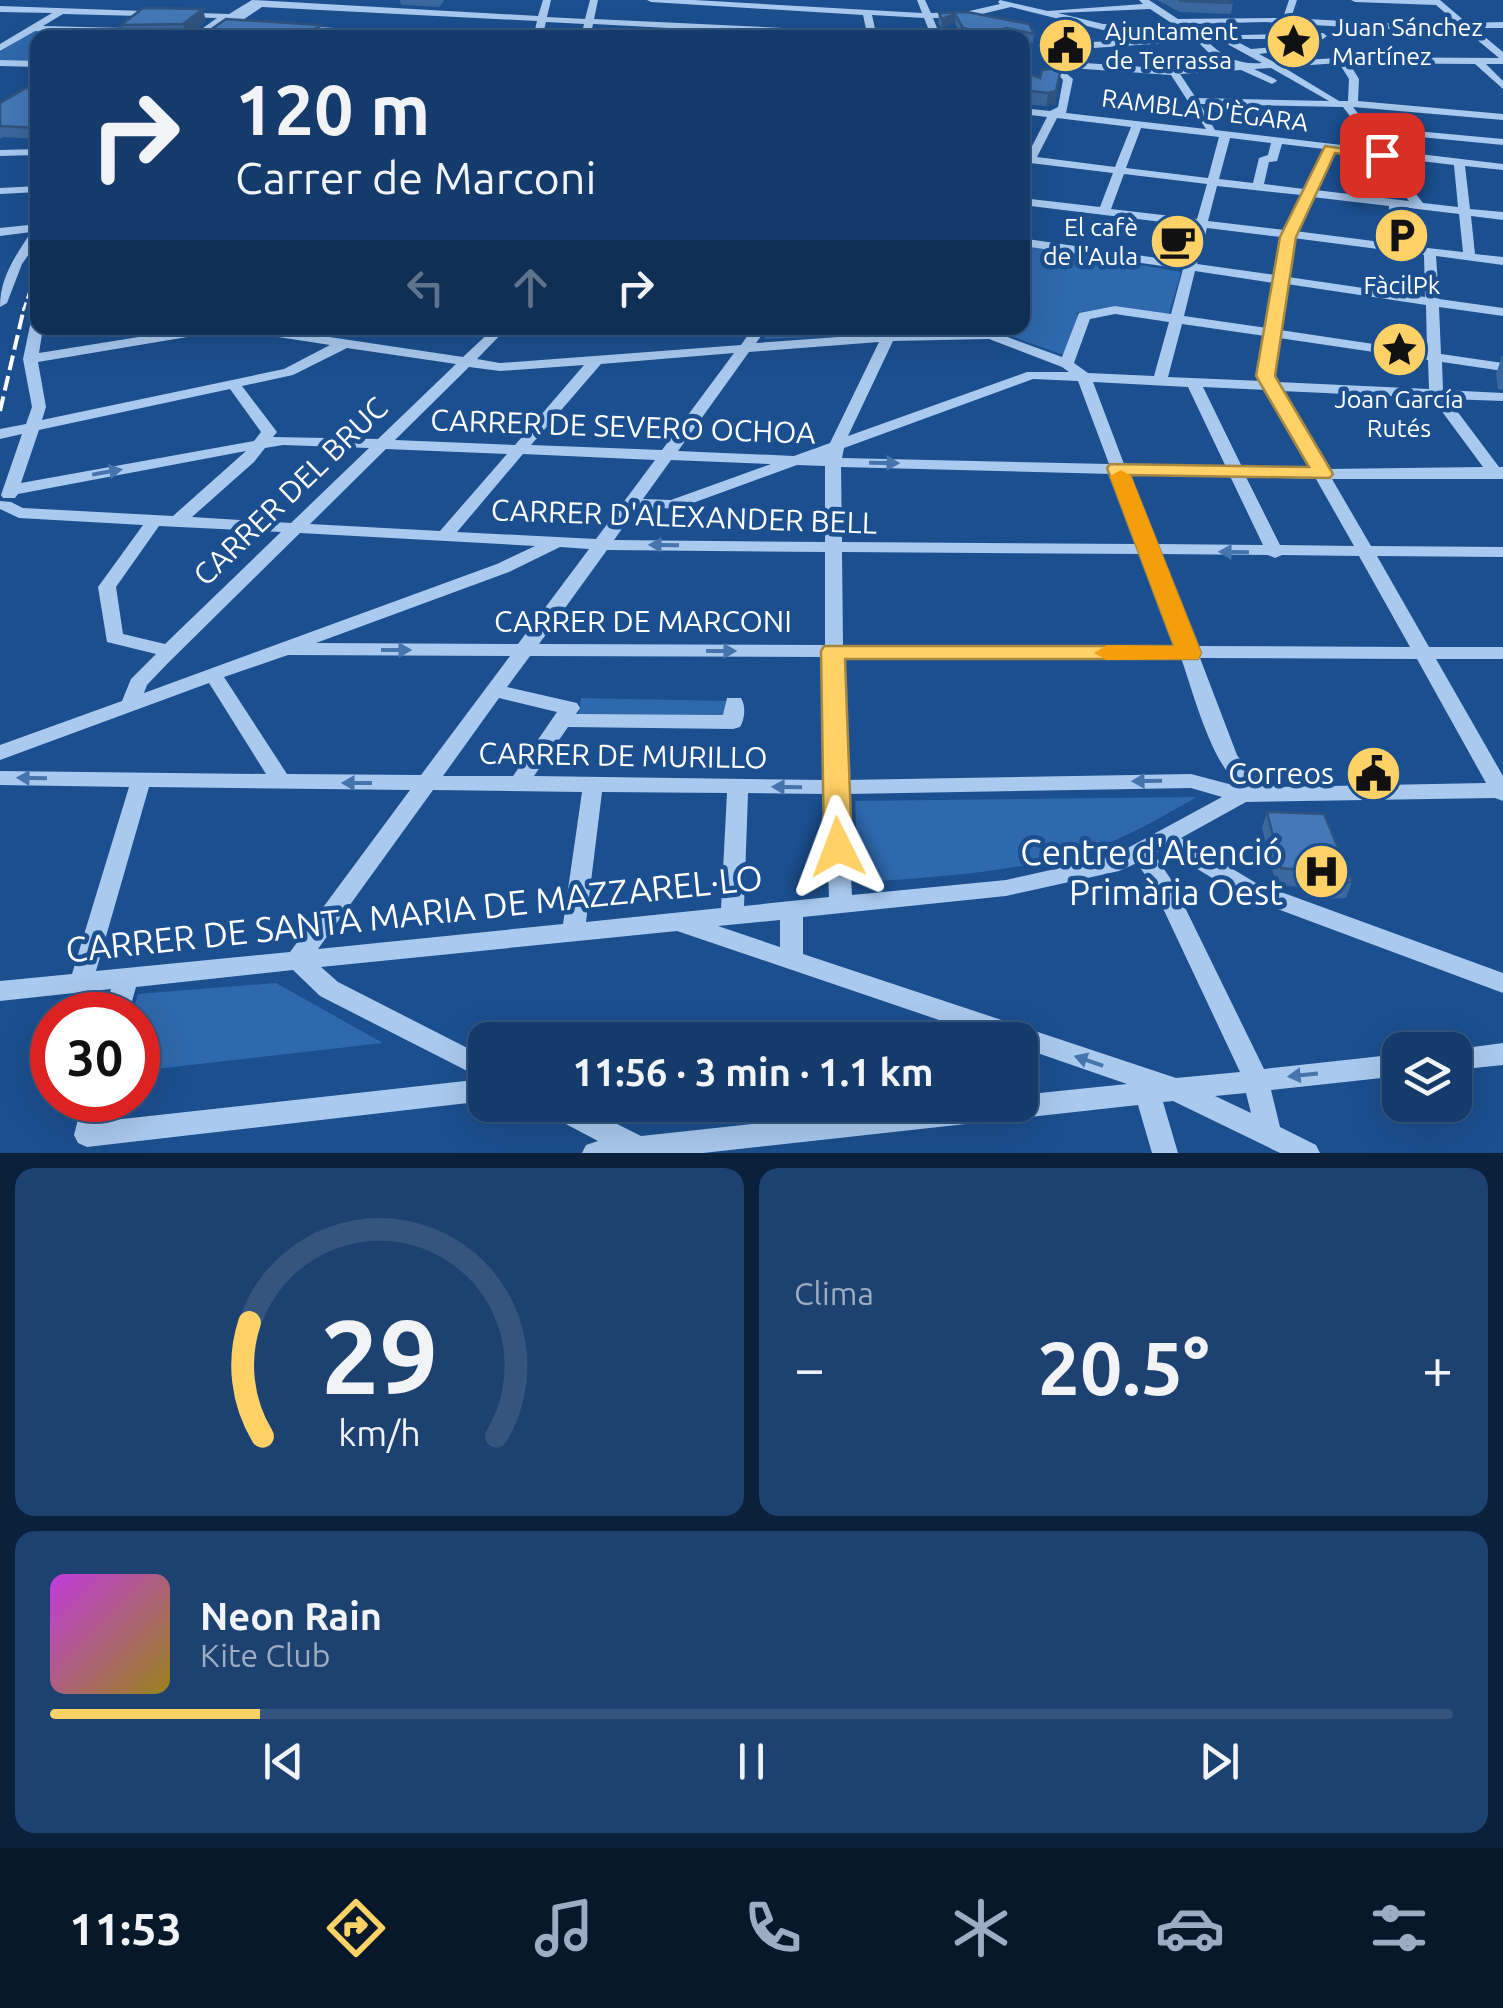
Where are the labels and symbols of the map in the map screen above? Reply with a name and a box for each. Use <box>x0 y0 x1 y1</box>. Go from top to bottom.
place icon: Juan Sánchez Martínez <box>1263 11 1323 71</box>
place label: Juan Sánchez Martínez <box>1332 13 1483 70</box>
public building icon: Ajuntament de Terrassa <box>1036 15 1096 75</box>
place label: Ajuntament de Terrassa <box>1105 17 1238 74</box>
street label: RAMBLA D'ÈGARA <box>1100 83 1310 137</box>
pin <box>1340 113 1425 198</box>
parking icon: FàcilPk <box>1372 206 1432 266</box>
cafe icon: El cafè de l'Aula <box>1147 211 1207 271</box>
place label: El cafè de l'Aula <box>1043 213 1138 270</box>
place label: FàcilPk <box>1364 271 1441 299</box>
place icon: Joan García Rutés <box>1369 320 1429 380</box>
place label: Joan García Rutés <box>1334 385 1464 442</box>
street label: CARRER DEL BRUC <box>186 390 394 592</box>
street label: CARRER DE SEVERO OCHOA <box>430 402 817 450</box>
one-way arrow <box>868 455 900 471</box>
one-way arrow <box>92 464 123 479</box>
street label: CARRER D'ALEXANDER BELL <box>490 492 878 540</box>
one-way arrow <box>647 537 679 553</box>
one-way arrow <box>1217 544 1249 560</box>
street label: CARRER DE MARCONI <box>494 604 792 638</box>
one-way arrow <box>381 642 413 658</box>
one-way arrow <box>706 643 738 659</box>
street label: CARRER DE MURILLO <box>478 735 768 775</box>
public building icon: Correos <box>1343 743 1403 803</box>
place label: Correos <box>1228 756 1334 790</box>
one-way arrow <box>16 770 48 786</box>
one-way arrow <box>1131 774 1163 790</box>
one-way arrow <box>341 775 373 791</box>
one-way arrow <box>771 778 803 794</box>
position arrow <box>786 795 890 899</box>
place label: Centre d'Atenció Primària Oest <box>1020 832 1283 912</box>
hospital icon: Centre d'Atenció Primària Oest <box>1292 842 1352 902</box>
street label: CARRER DE SANTA MARIA DE MAZZAREL·LO <box>64 856 764 970</box>
speed limit sign: 30 <box>30 992 160 1122</box>
one-way arrow <box>1074 1052 1104 1067</box>
one-way arrow <box>1287 1067 1318 1083</box>

